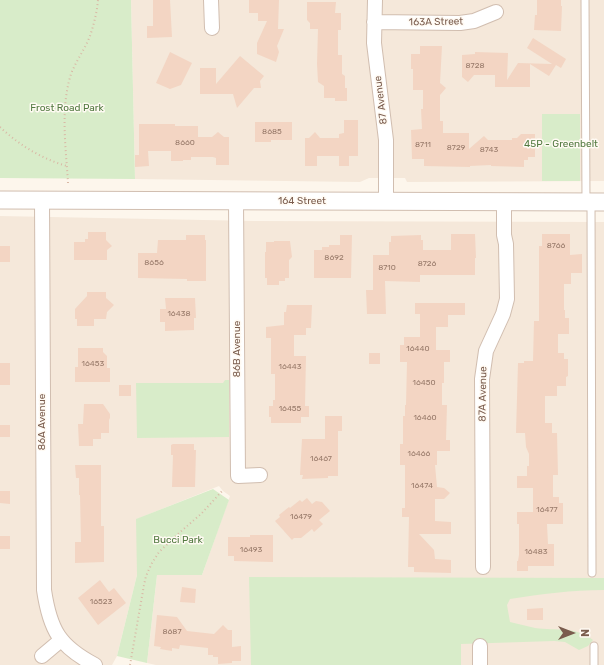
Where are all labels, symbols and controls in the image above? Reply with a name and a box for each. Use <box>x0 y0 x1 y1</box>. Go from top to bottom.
street label: 163A Street <box>409 16 463 28</box>
house number: 8728 <box>466 61 484 71</box>
street label: 87 Avenue <box>372 75 390 125</box>
park label: Frost Road Park <box>30 102 104 114</box>
house number: 8685 <box>262 127 282 137</box>
house number: 8660 <box>175 138 195 148</box>
park label: 45P - Greenbelt <box>524 138 598 150</box>
house number: 8711 <box>415 140 431 150</box>
house number: 8729 <box>447 143 465 153</box>
house number: 8743 <box>480 145 498 155</box>
street label: 164 Street <box>278 195 326 207</box>
house number: 8766 <box>547 241 565 251</box>
house number: 8692 <box>324 253 344 263</box>
house number: 8656 <box>144 258 164 268</box>
house number: 8726 <box>418 259 436 269</box>
house number: 8710 <box>378 263 396 273</box>
house number: 16438 <box>167 309 191 319</box>
street label: 86B Avenue <box>231 321 243 377</box>
house number: 16440 <box>406 344 430 354</box>
house number: 16453 <box>82 359 104 369</box>
house number: 16443 <box>279 362 301 372</box>
street label: 87A Avenue <box>477 366 489 422</box>
house number: 16450 <box>412 378 436 388</box>
street label: 86A Avenue <box>36 394 48 450</box>
house number: 16455 <box>279 404 301 414</box>
house number: 16460 <box>413 413 437 423</box>
house number: 16466 <box>408 449 430 459</box>
house number: 16467 <box>310 454 332 464</box>
house number: 16474 <box>411 481 433 491</box>
house number: 16477 <box>536 505 558 515</box>
house number: 16479 <box>290 512 312 522</box>
park label: Bucci Park <box>153 534 203 546</box>
house number: 16493 <box>240 545 262 555</box>
house number: 16483 <box>524 547 548 557</box>
house number: 16523 <box>90 597 112 607</box>
north arrow <box>552 613 592 653</box>
house number: 8687 <box>162 627 182 637</box>
text: N <box>578 629 591 637</box>

